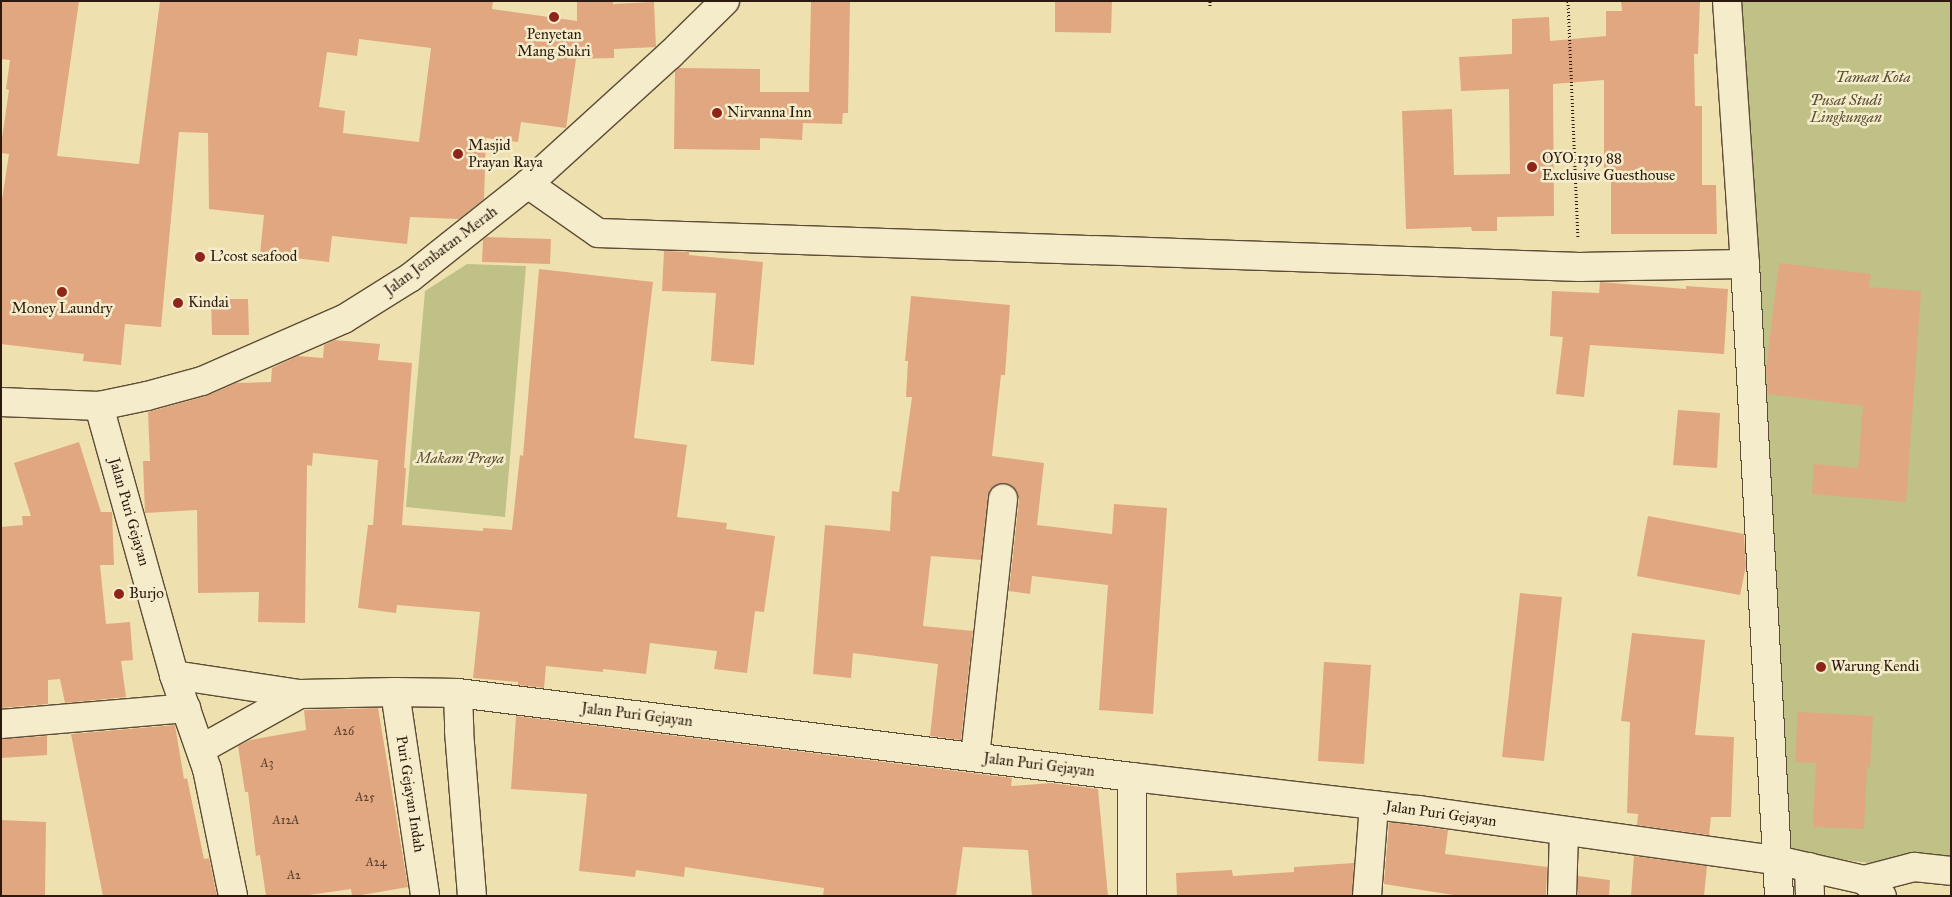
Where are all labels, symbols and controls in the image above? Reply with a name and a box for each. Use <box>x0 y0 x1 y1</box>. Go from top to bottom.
marker: Penyetan Mang Sukri <box>548 11 560 23</box>
place label: Penyetan Mang Sukri <box>517 25 591 60</box>
park label: Taman Kota <box>1835 69 1911 87</box>
park label: Pusat Studi Lingkungan <box>1810 91 1882 126</box>
place label: Nirvanna Inn <box>727 104 812 122</box>
marker: Nirvanna Inn <box>711 107 723 119</box>
place label: Masjid Prayan Raya <box>468 136 543 171</box>
marker: Masjid Prayan Raya <box>452 148 464 160</box>
place label: OYO 1319 88 Exclusive Guesthouse <box>1542 149 1675 184</box>
marker: OYO 1319 88 Exclusive Guesthouse <box>1526 161 1538 173</box>
street label: Jalan Jembatan Merah <box>381 203 501 299</box>
place label: L'cost seafood <box>210 248 297 266</box>
marker: L'cost seafood <box>194 251 206 263</box>
marker: Money Laundry <box>56 286 68 298</box>
place label: Kindai <box>188 294 229 312</box>
marker: Kindai <box>172 297 184 309</box>
place label: Money Laundry <box>11 300 113 318</box>
park label: Makam Praya <box>416 450 504 468</box>
street label: Jalan Puri Gejayan <box>105 456 153 568</box>
place label: Burjo <box>129 585 164 603</box>
marker: Burjo <box>113 588 125 600</box>
place label: Warung Kendi <box>1831 658 1919 676</box>
marker: Warung Kendi <box>1815 661 1827 673</box>
street label: Jalan Puri Gejayan <box>580 699 694 731</box>
house number: A26 <box>334 725 354 739</box>
street label: Puri Gejayan Indah <box>392 734 428 854</box>
street label: Jalan Puri Gejayan <box>982 749 1096 781</box>
house number: A3 <box>261 757 273 771</box>
house number: A25 <box>355 791 375 805</box>
street label: Jalan Puri Gejayan <box>1384 797 1498 831</box>
house number: A12A <box>273 814 299 828</box>
house number: A24 <box>366 856 386 870</box>
house number: A2 <box>287 869 301 883</box>

